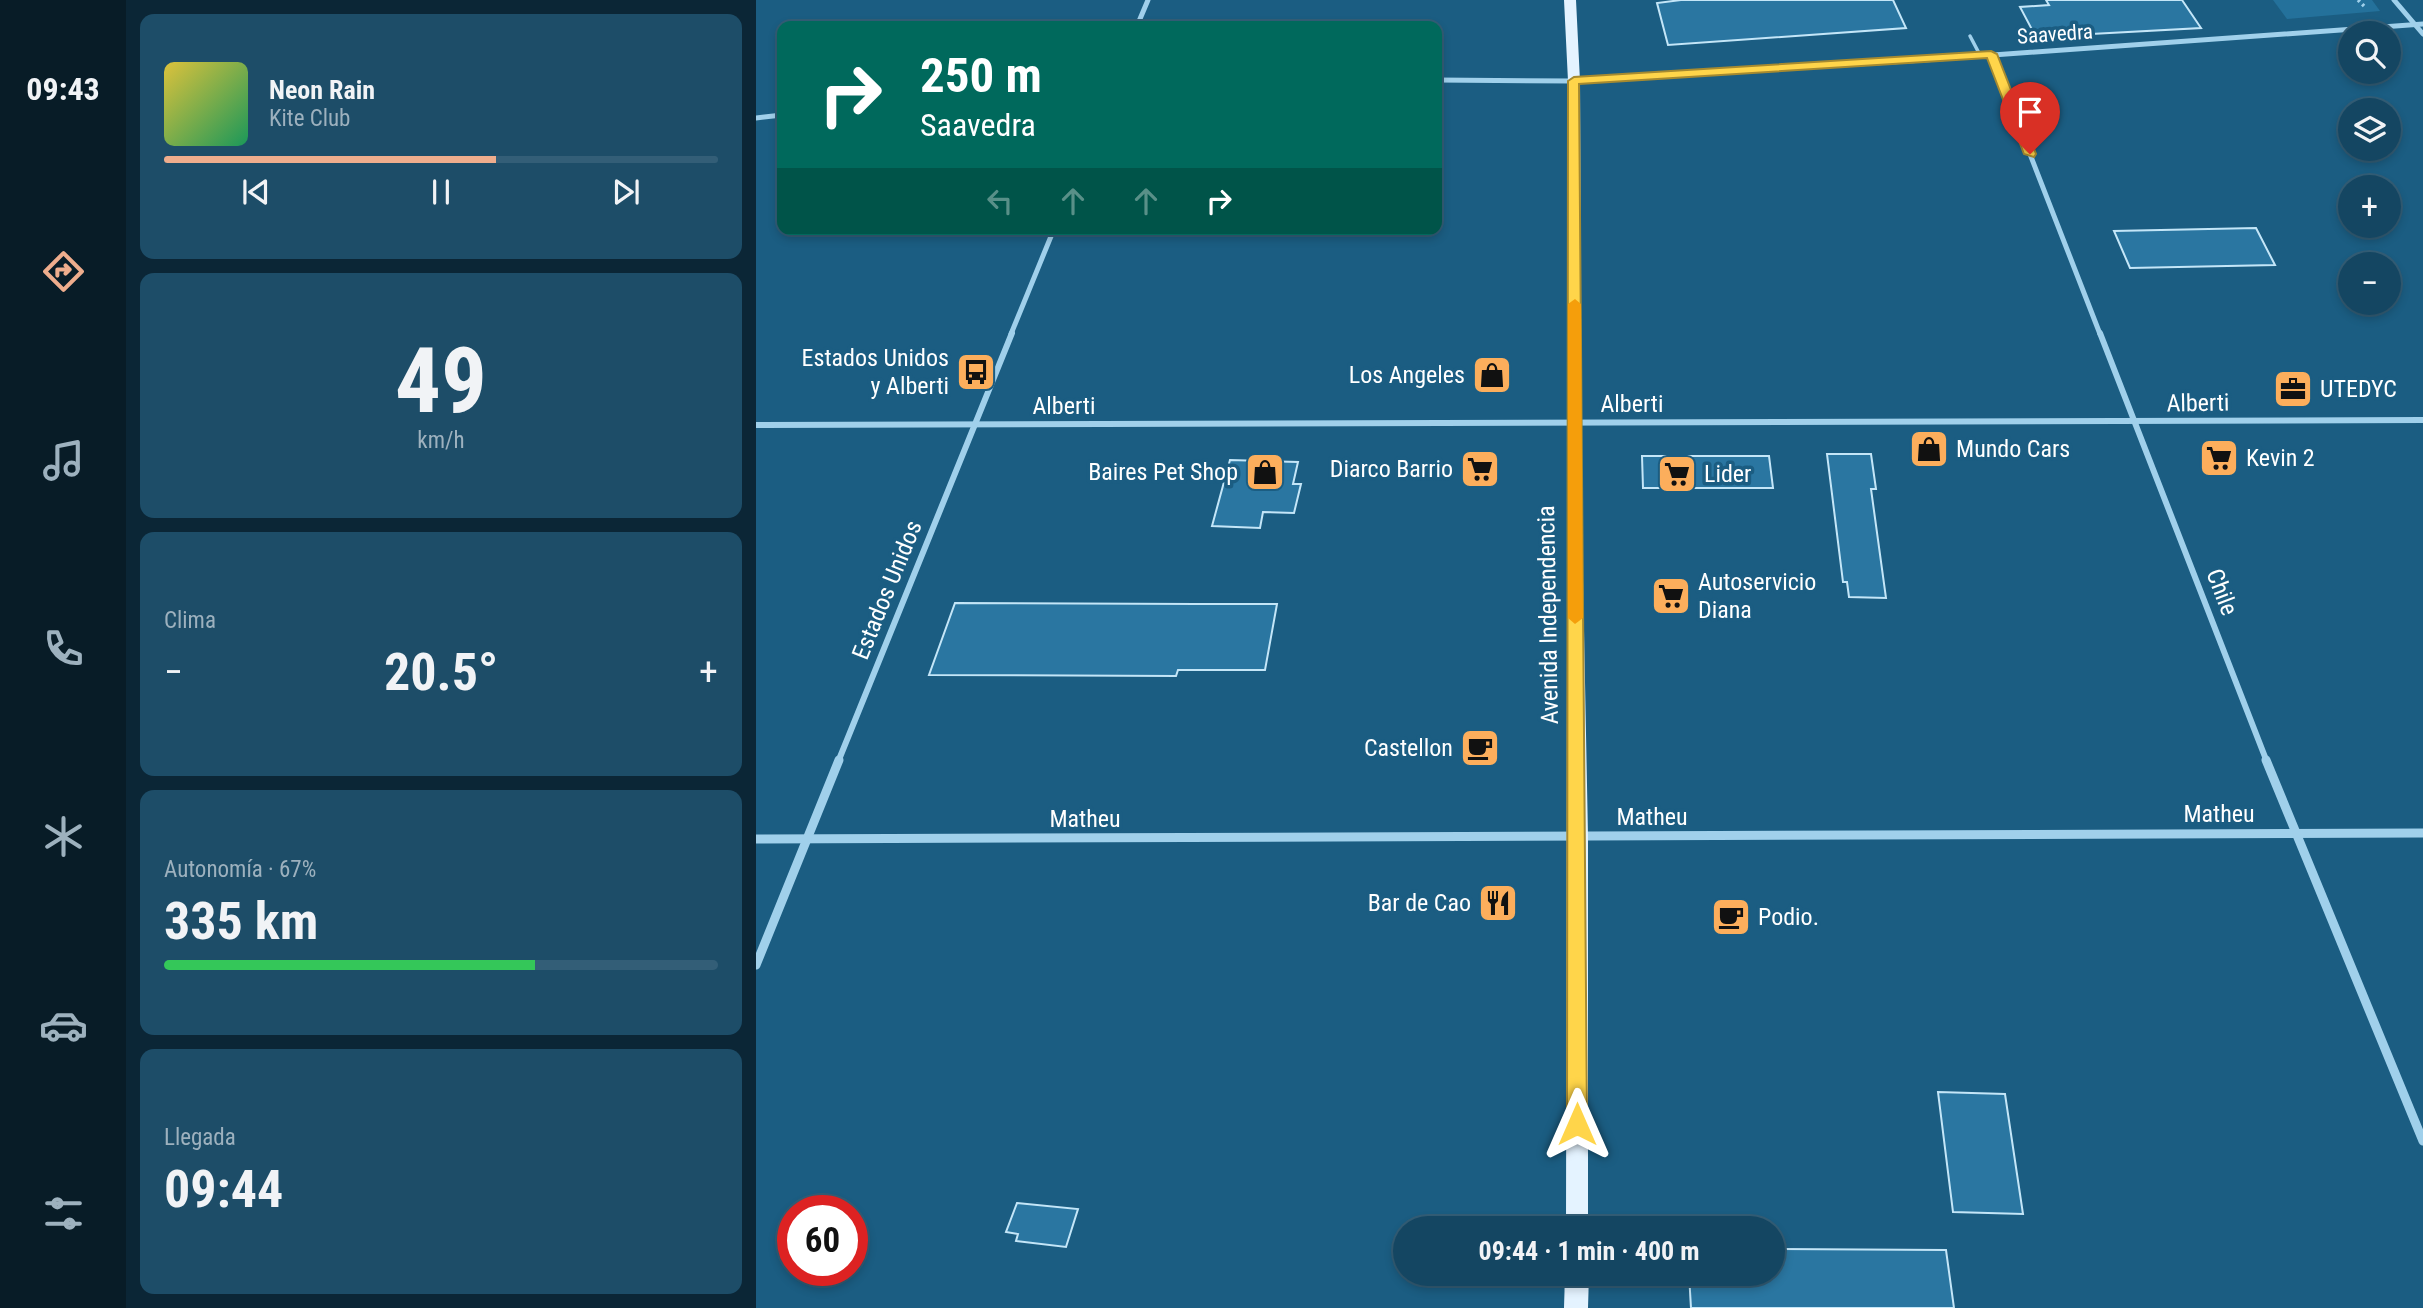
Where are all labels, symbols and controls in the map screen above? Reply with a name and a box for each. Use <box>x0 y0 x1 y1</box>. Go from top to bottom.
street label: Saavedra <box>2016 19 2094 49</box>
map controls <box>2338 21 2401 315</box>
button: search <box>2338 21 2401 84</box>
text: 250 m <box>920 47 1042 104</box>
icon: right <box>805 49 896 140</box>
text: 09:43 <box>26 70 100 108</box>
text: Neon Rain <box>269 75 375 105</box>
pin <box>2000 82 2060 154</box>
icon: arrive <box>2011 93 2049 131</box>
button: layers <box>2338 98 2401 161</box>
text: Kite Club <box>269 105 350 132</box>
text: Saavedra <box>920 106 1036 144</box>
icon: previous <box>237 173 275 211</box>
icon: pause <box>422 173 460 211</box>
icon: next <box>607 173 645 211</box>
button: + <box>2338 175 2401 238</box>
icon: left <box>981 182 1019 220</box>
icon: ahead <box>1054 182 1092 220</box>
icon: ahead <box>1127 182 1165 220</box>
icon: right <box>1200 182 1238 220</box>
icon: directions <box>39 247 88 296</box>
button: − <box>2338 252 2401 315</box>
text: 49 <box>395 328 487 434</box>
place label: Estados Unidos y Alberti <box>802 344 949 400</box>
bus stop icon: Estados Unidos y Alberti <box>955 351 997 393</box>
shop icon: Los Angeles <box>1471 354 1513 396</box>
place label: Los Angeles <box>1349 361 1465 389</box>
office icon: UTEDYC <box>2272 368 2314 410</box>
place label: UTEDYC <box>2320 375 2397 403</box>
street label: Alberti <box>2166 388 2230 418</box>
street label: Alberti <box>1601 390 1663 418</box>
street label: Alberti <box>1033 392 1095 420</box>
text: km/h <box>417 427 465 454</box>
shop icon: Mundo Cars <box>1908 428 1950 470</box>
place label: Mundo Cars <box>1956 435 2070 463</box>
icon: music <box>39 436 88 485</box>
supermarket icon: Kevin 2 <box>2198 437 2240 479</box>
place label: Kevin 2 <box>2246 444 2315 472</box>
supermarket icon: Diarco Barrio <box>1459 448 1501 490</box>
shop icon: Baires Pet Shop <box>1244 451 1286 493</box>
supermarket icon: Lider <box>1656 453 1698 495</box>
place label: Diarco Barrio <box>1330 455 1453 483</box>
place label: Baires Pet Shop <box>1088 458 1238 486</box>
place label: Lider <box>1704 460 1751 488</box>
street label: Avenida Independencia <box>1532 505 1564 725</box>
street label: Estados Unidos <box>846 516 928 664</box>
street label: Chile <box>2200 565 2244 619</box>
place label: Autoservicio Diana <box>1698 568 1816 624</box>
supermarket icon: Autoservicio Diana <box>1650 575 1692 617</box>
text: Clima <box>164 607 216 634</box>
icon: phone <box>39 624 88 673</box>
text: 20.5° <box>384 642 498 703</box>
text: − <box>164 650 183 694</box>
text: + <box>699 650 718 694</box>
cafe icon: Castellon <box>1459 727 1501 769</box>
place label: Castellon <box>1364 734 1453 762</box>
street label: Matheu <box>2183 800 2255 828</box>
street label: Matheu <box>1616 803 1688 831</box>
street label: Matheu <box>1049 805 1121 833</box>
icon: climate <box>39 812 88 861</box>
text: Autonomía · 67% <box>164 856 316 883</box>
restaurant icon: Bar de Cao <box>1477 882 1519 924</box>
place label: Bar de Cao <box>1368 889 1471 917</box>
text: 335 km <box>164 891 318 952</box>
cafe icon: Podio. <box>1710 896 1752 938</box>
place label: Podio. <box>1758 903 1819 931</box>
icon: car <box>39 1001 88 1050</box>
position arrow <box>1540 1087 1614 1161</box>
text: Llegada <box>164 1124 236 1151</box>
text: 09:44 <box>164 1159 283 1220</box>
icon: filters <box>39 1189 88 1238</box>
speed limit sign: 60 <box>777 1195 868 1286</box>
text: 09:44 · 1 min · 400 m <box>1479 1236 1699 1266</box>

